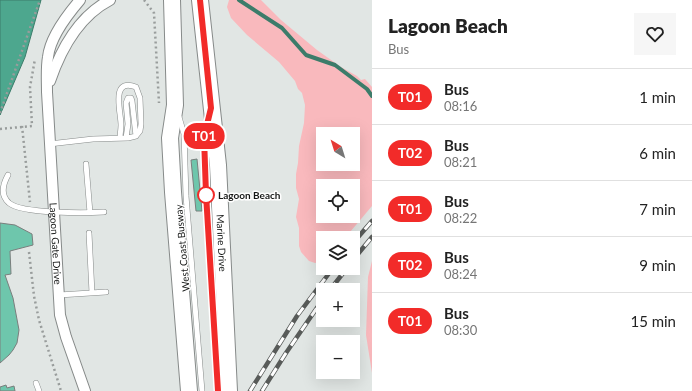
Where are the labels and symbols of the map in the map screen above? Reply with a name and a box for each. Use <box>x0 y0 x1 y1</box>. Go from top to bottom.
line badge: T01 <box>181 123 227 149</box>
north arrow <box>316 127 360 171</box>
marker: Lagoon Beach <box>197 186 215 204</box>
place label: Lagoon Beach <box>218 189 281 201</box>
street label: Lagoon Gate Drive <box>47 202 64 285</box>
street label: West Coast Busway <box>172 203 192 292</box>
street label: Marine Drive <box>214 214 229 272</box>

